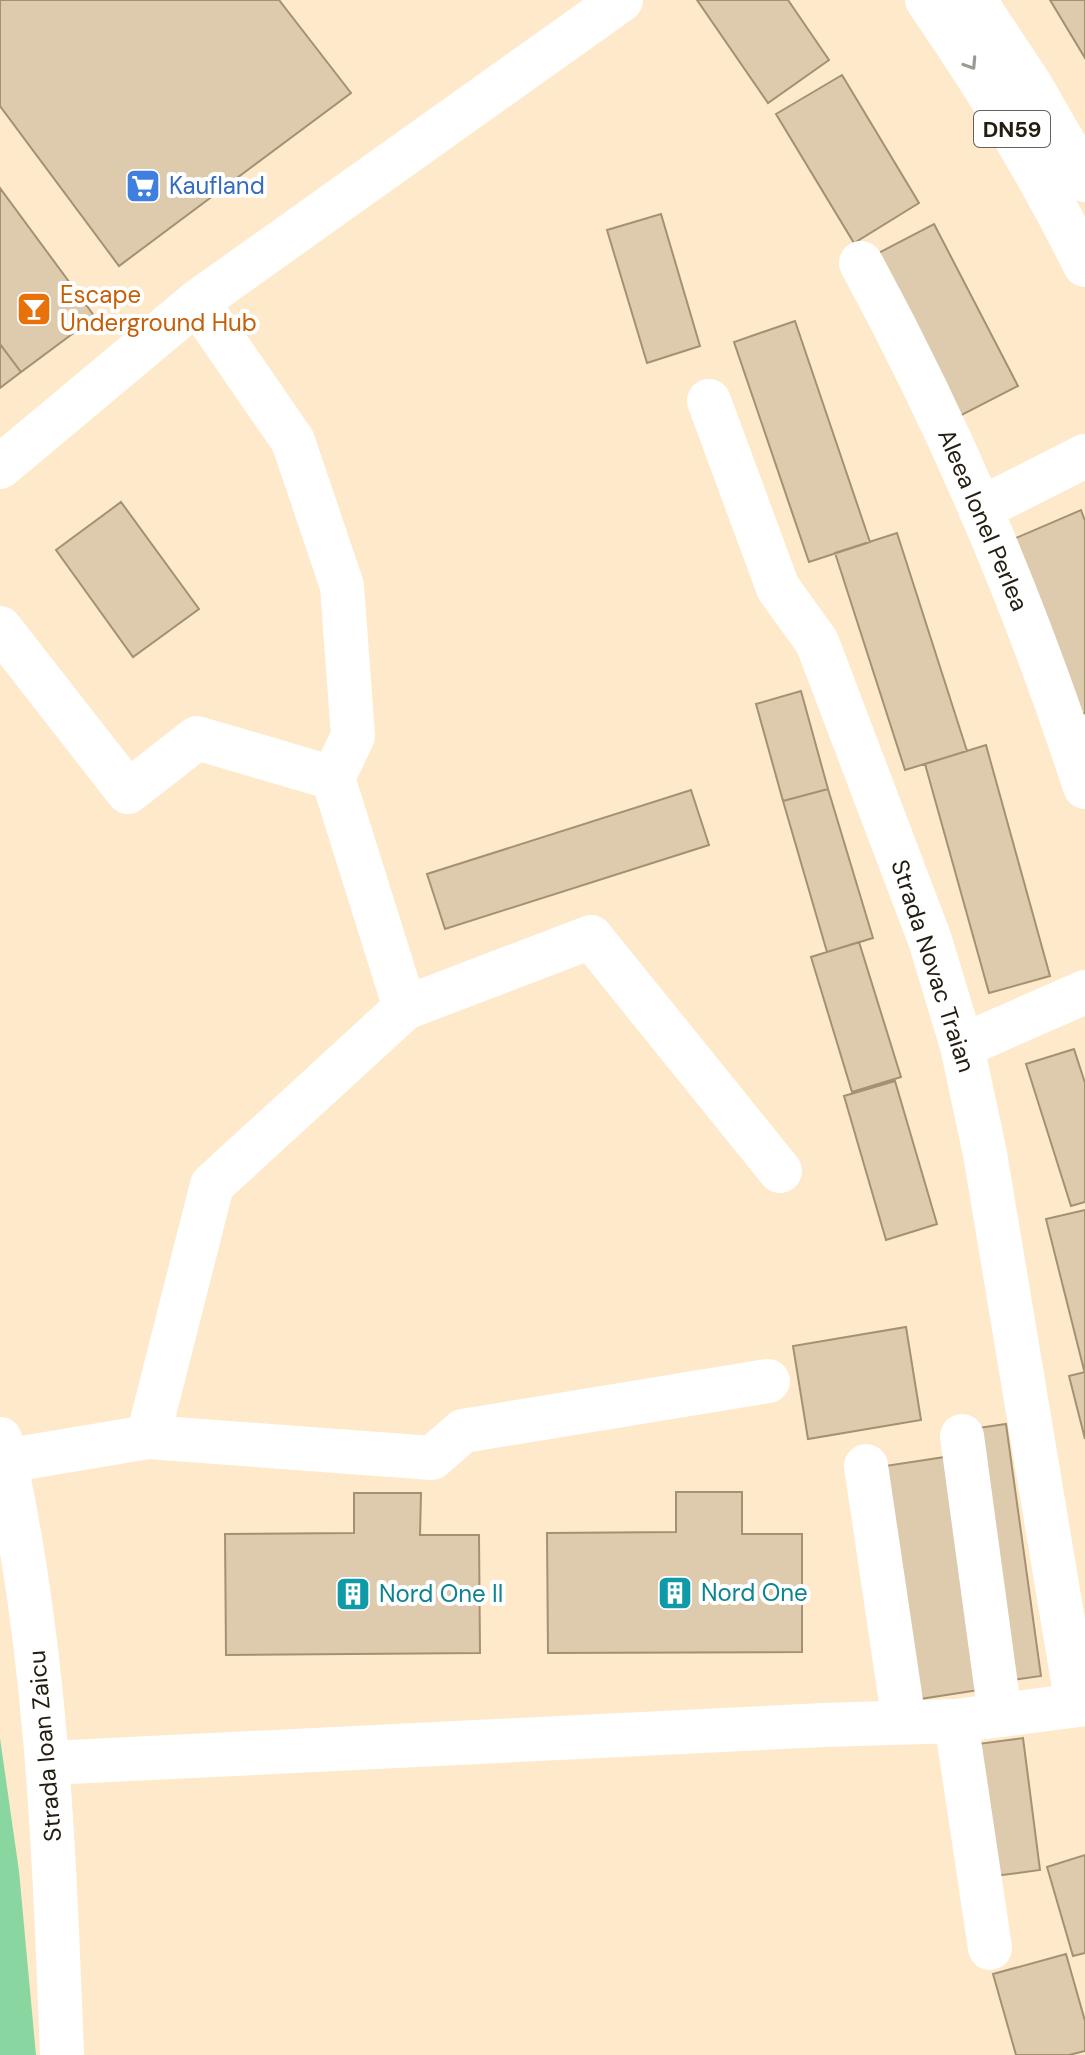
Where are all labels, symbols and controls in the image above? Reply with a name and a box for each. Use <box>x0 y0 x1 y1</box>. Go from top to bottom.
one-way arrow <box>961 56 976 70</box>
road number: DN59 <box>974 111 1050 147</box>
supermarket icon: Kaufland <box>124 167 162 205</box>
place label: Kaufland <box>169 170 265 201</box>
place label: Escape Underground Hub <box>60 279 257 338</box>
bar icon: Escape Underground Hub <box>15 290 53 328</box>
street label: Aleea Ionel Perlea <box>931 424 1036 616</box>
street label: Strada Novac Traian <box>884 856 982 1076</box>
building icon: Nord One <box>656 1574 694 1612</box>
building icon: Nord One II <box>334 1575 372 1613</box>
place label: Nord One <box>701 1577 808 1608</box>
place label: Nord One II <box>379 1578 503 1609</box>
street label: Strada Ioan Zaicu <box>21 1649 68 1843</box>

